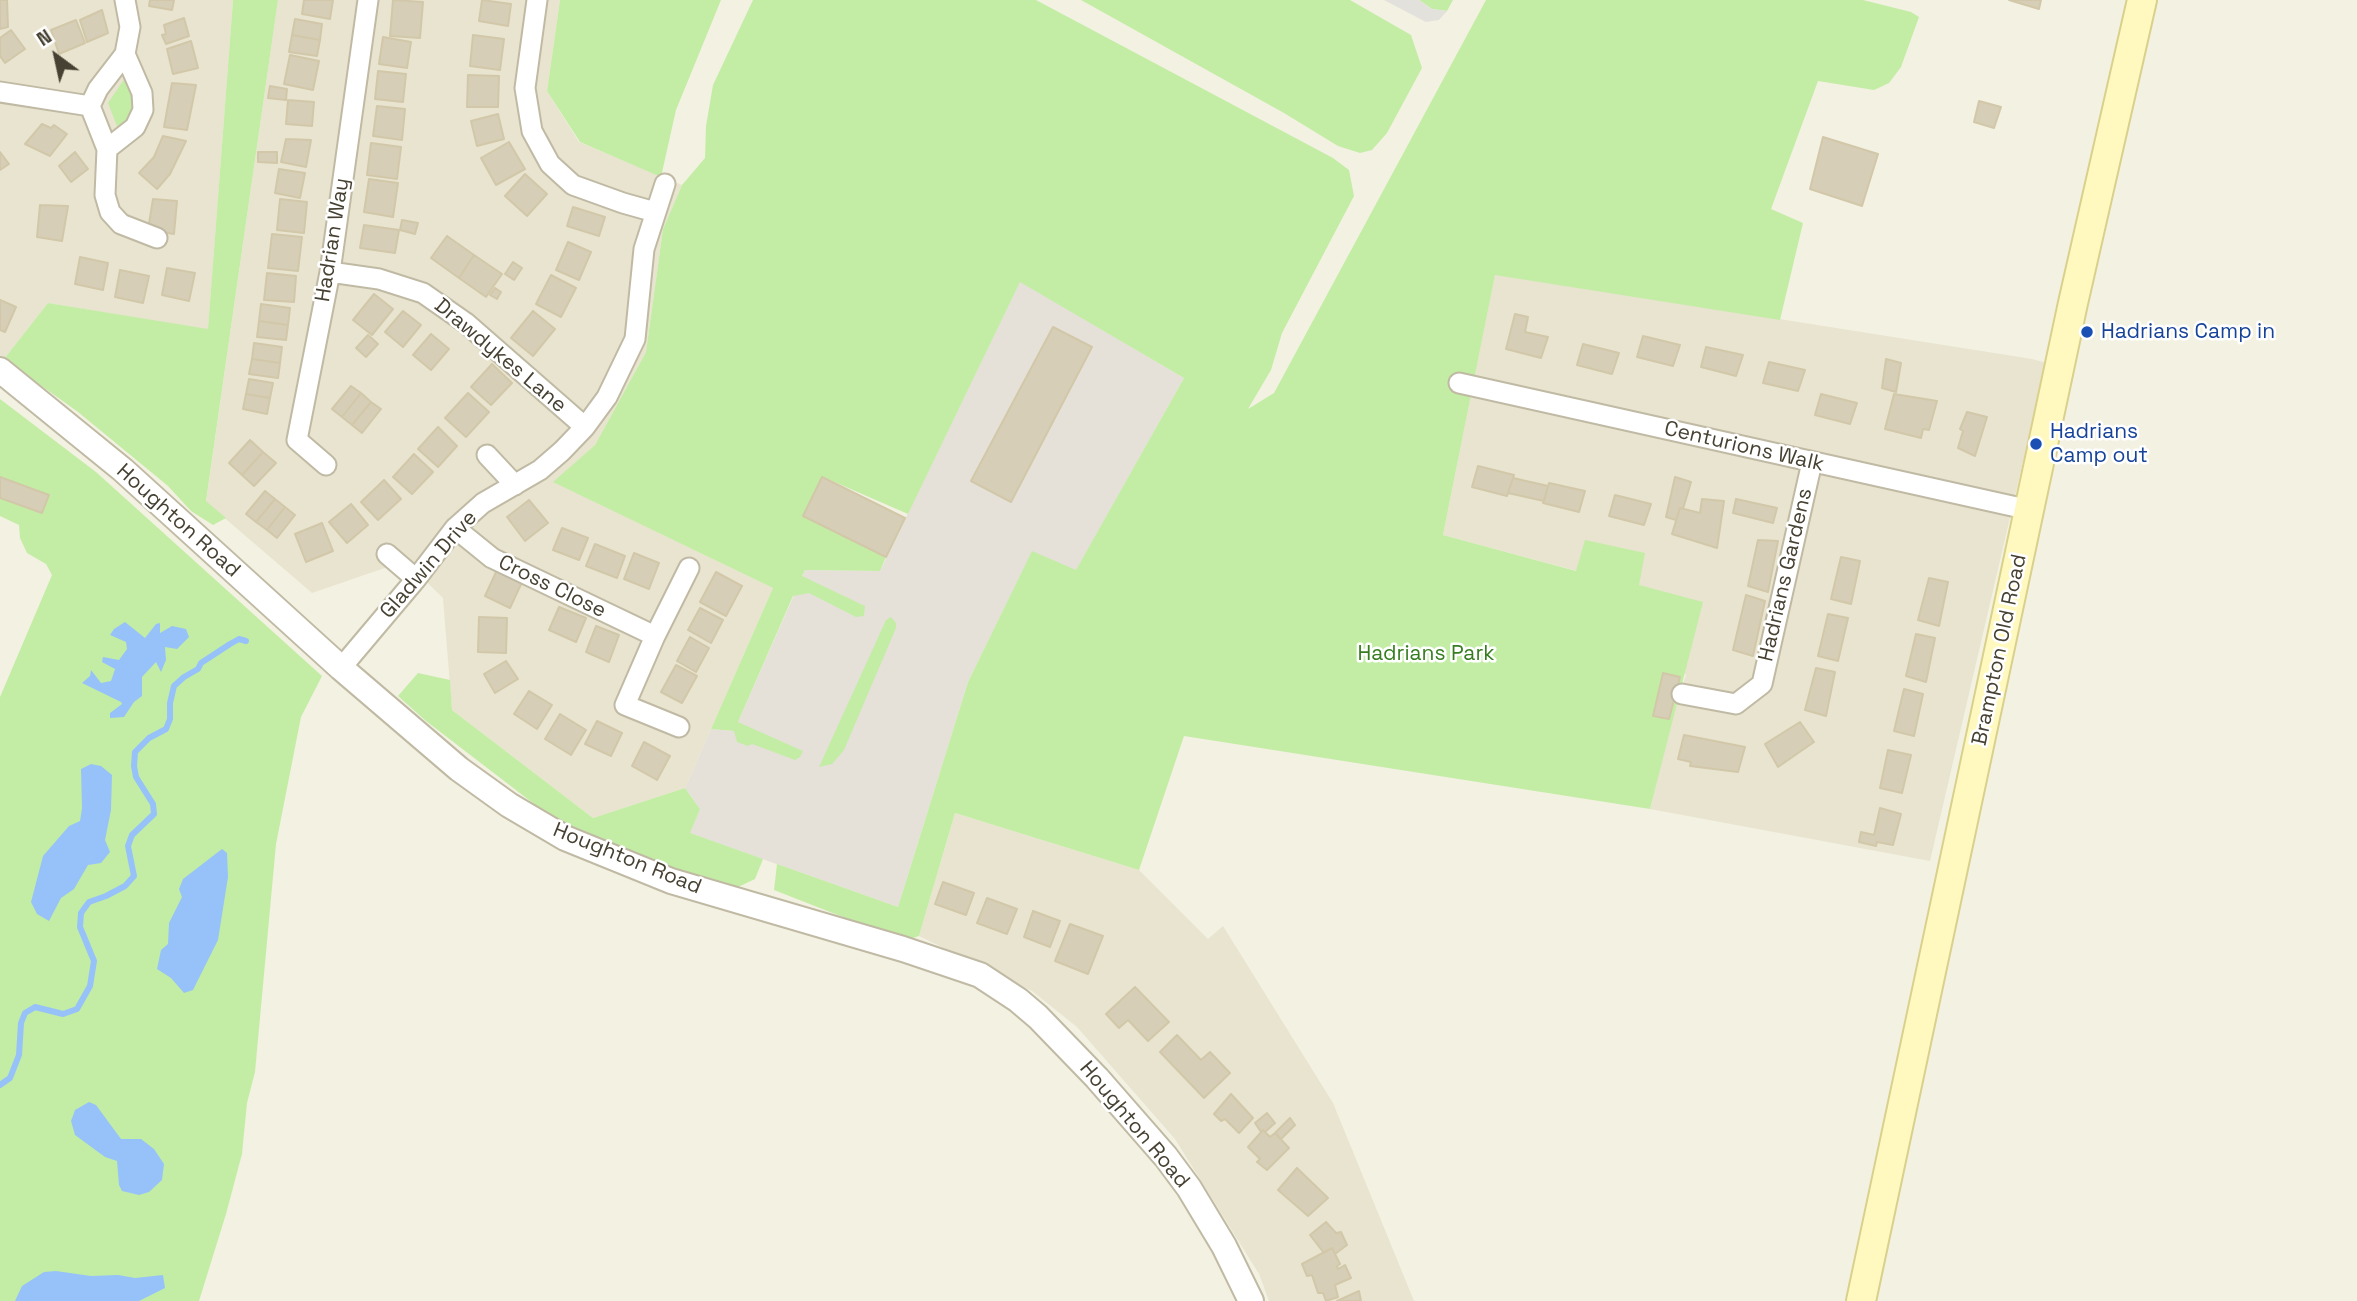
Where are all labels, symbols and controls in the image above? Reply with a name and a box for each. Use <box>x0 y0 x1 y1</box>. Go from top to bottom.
north arrow <box>21 21 91 91</box>
text: N <box>32 24 56 52</box>
street label: Hadrian Way <box>311 176 355 304</box>
street label: Drawdykes Lane <box>429 293 571 419</box>
place label: Hadrians Camp in <box>2101 319 2275 345</box>
marker: Hadrians Camp in <box>2079 324 2095 340</box>
street label: Centurions Walk <box>1662 416 1826 478</box>
place label: Hadrians Camp out <box>2050 419 2148 469</box>
marker: Hadrians Camp out <box>2028 436 2044 452</box>
street label: Houghton Road <box>111 459 245 583</box>
street label: Hadrians Gardens <box>1754 486 1818 664</box>
street label: Gladwin Drive <box>375 506 483 624</box>
street label: Cross Close <box>494 550 610 624</box>
street label: Brampton Old Road <box>1967 552 2033 748</box>
park label: Hadrians Park <box>1357 641 1495 667</box>
street label: Houghton Road <box>549 818 705 900</box>
street label: Houghton Road <box>1074 1056 1194 1194</box>

